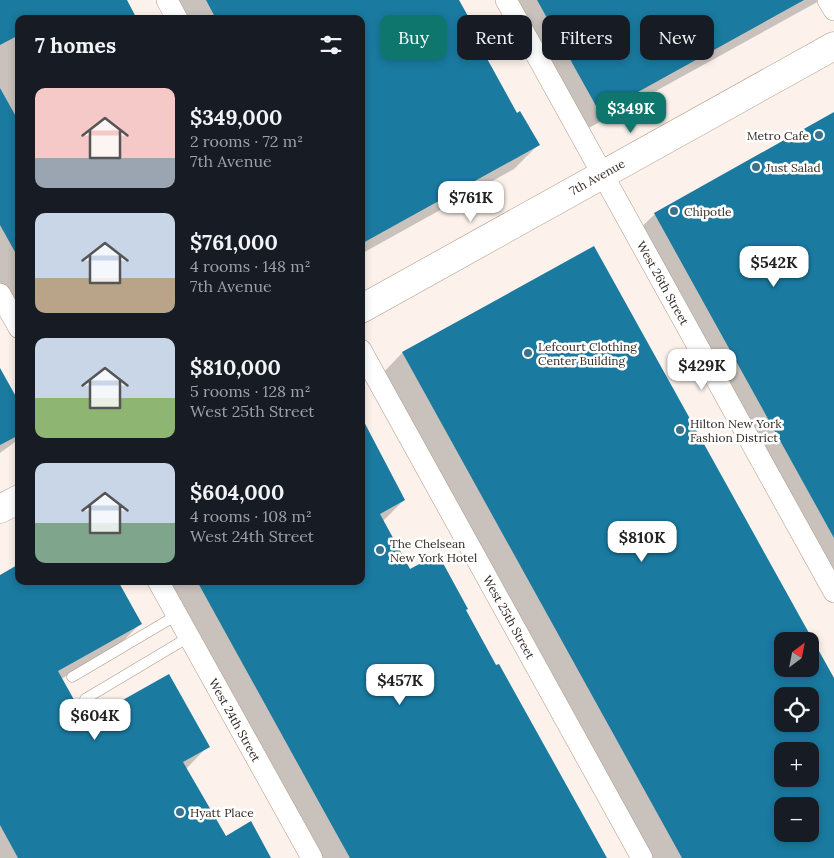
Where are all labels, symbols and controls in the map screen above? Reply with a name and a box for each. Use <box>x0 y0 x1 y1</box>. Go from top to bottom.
chip: Buy <box>380 15 447 60</box>
chip: Rent <box>457 15 532 60</box>
chip: Filters <box>542 15 630 60</box>
chip: New <box>640 15 714 60</box>
icon: filters <box>317 31 345 59</box>
text: 7 homes <box>35 32 116 59</box>
pin: $349K <box>596 92 666 134</box>
text: $349K <box>607 98 655 118</box>
text: $349,000 <box>190 104 282 131</box>
icon: home <box>75 108 135 168</box>
place label: Metro Cafe <box>747 128 809 143</box>
marker: Metro Cafe <box>813 129 825 141</box>
text: 2 rooms · 72 m² <box>190 131 303 151</box>
text: 7th Avenue <box>190 151 272 171</box>
street label: 7th Avenue <box>567 155 628 198</box>
place label: Just Salad <box>765 160 821 175</box>
marker: Just Salad <box>750 161 762 173</box>
pin: $761K <box>436 180 506 223</box>
text: $761K <box>449 187 493 207</box>
place label: Chipotle <box>684 204 732 219</box>
marker: Chipotle <box>668 205 680 217</box>
text: $761,000 <box>190 229 278 256</box>
icon: home <box>75 233 135 293</box>
street label: West 26th Street <box>634 238 692 328</box>
pin: $542K <box>739 246 809 288</box>
text: $542K <box>751 252 797 272</box>
text: 4 rooms · 148 m² <box>190 256 311 276</box>
text: 7th Avenue <box>190 276 272 296</box>
place label: Lefcourt Clothing Center Building <box>538 339 637 368</box>
marker: Lefcourt Clothing Center Building <box>522 347 534 359</box>
pin: $429K <box>667 348 737 391</box>
text: $810,000 <box>190 354 281 381</box>
text: $429K <box>678 355 726 375</box>
icon: home <box>75 358 135 418</box>
text: 5 rooms · 128 m² <box>190 381 311 401</box>
text: West 25th Street <box>190 401 314 421</box>
place label: Hilton New York Fashion District <box>690 416 782 445</box>
marker: Hilton New York Fashion District <box>674 424 686 436</box>
text: $604,000 <box>190 479 284 506</box>
icon: home <box>75 483 135 543</box>
text: 4 rooms · 108 m² <box>190 506 312 526</box>
pin: $810K <box>607 520 677 563</box>
text: West 24th Street <box>190 526 314 546</box>
text: $810K <box>619 527 665 547</box>
place label: The Chelsean New York Hotel <box>390 536 477 565</box>
marker: The Chelsean New York Hotel <box>374 544 386 556</box>
street label: West 25th Street <box>480 573 538 662</box>
north arrow <box>774 632 819 678</box>
map controls <box>774 632 819 842</box>
pin: $457K <box>365 664 435 706</box>
text: $457K <box>377 670 423 690</box>
street label: West 24th Street <box>206 676 264 765</box>
button: locate <box>774 687 819 732</box>
pin: $604K <box>60 698 130 741</box>
text: $604K <box>71 705 119 725</box>
button: + <box>774 742 819 787</box>
button: − <box>774 797 819 842</box>
place label: Hyatt Place <box>190 805 254 820</box>
marker: Hyatt Place <box>174 806 186 818</box>

